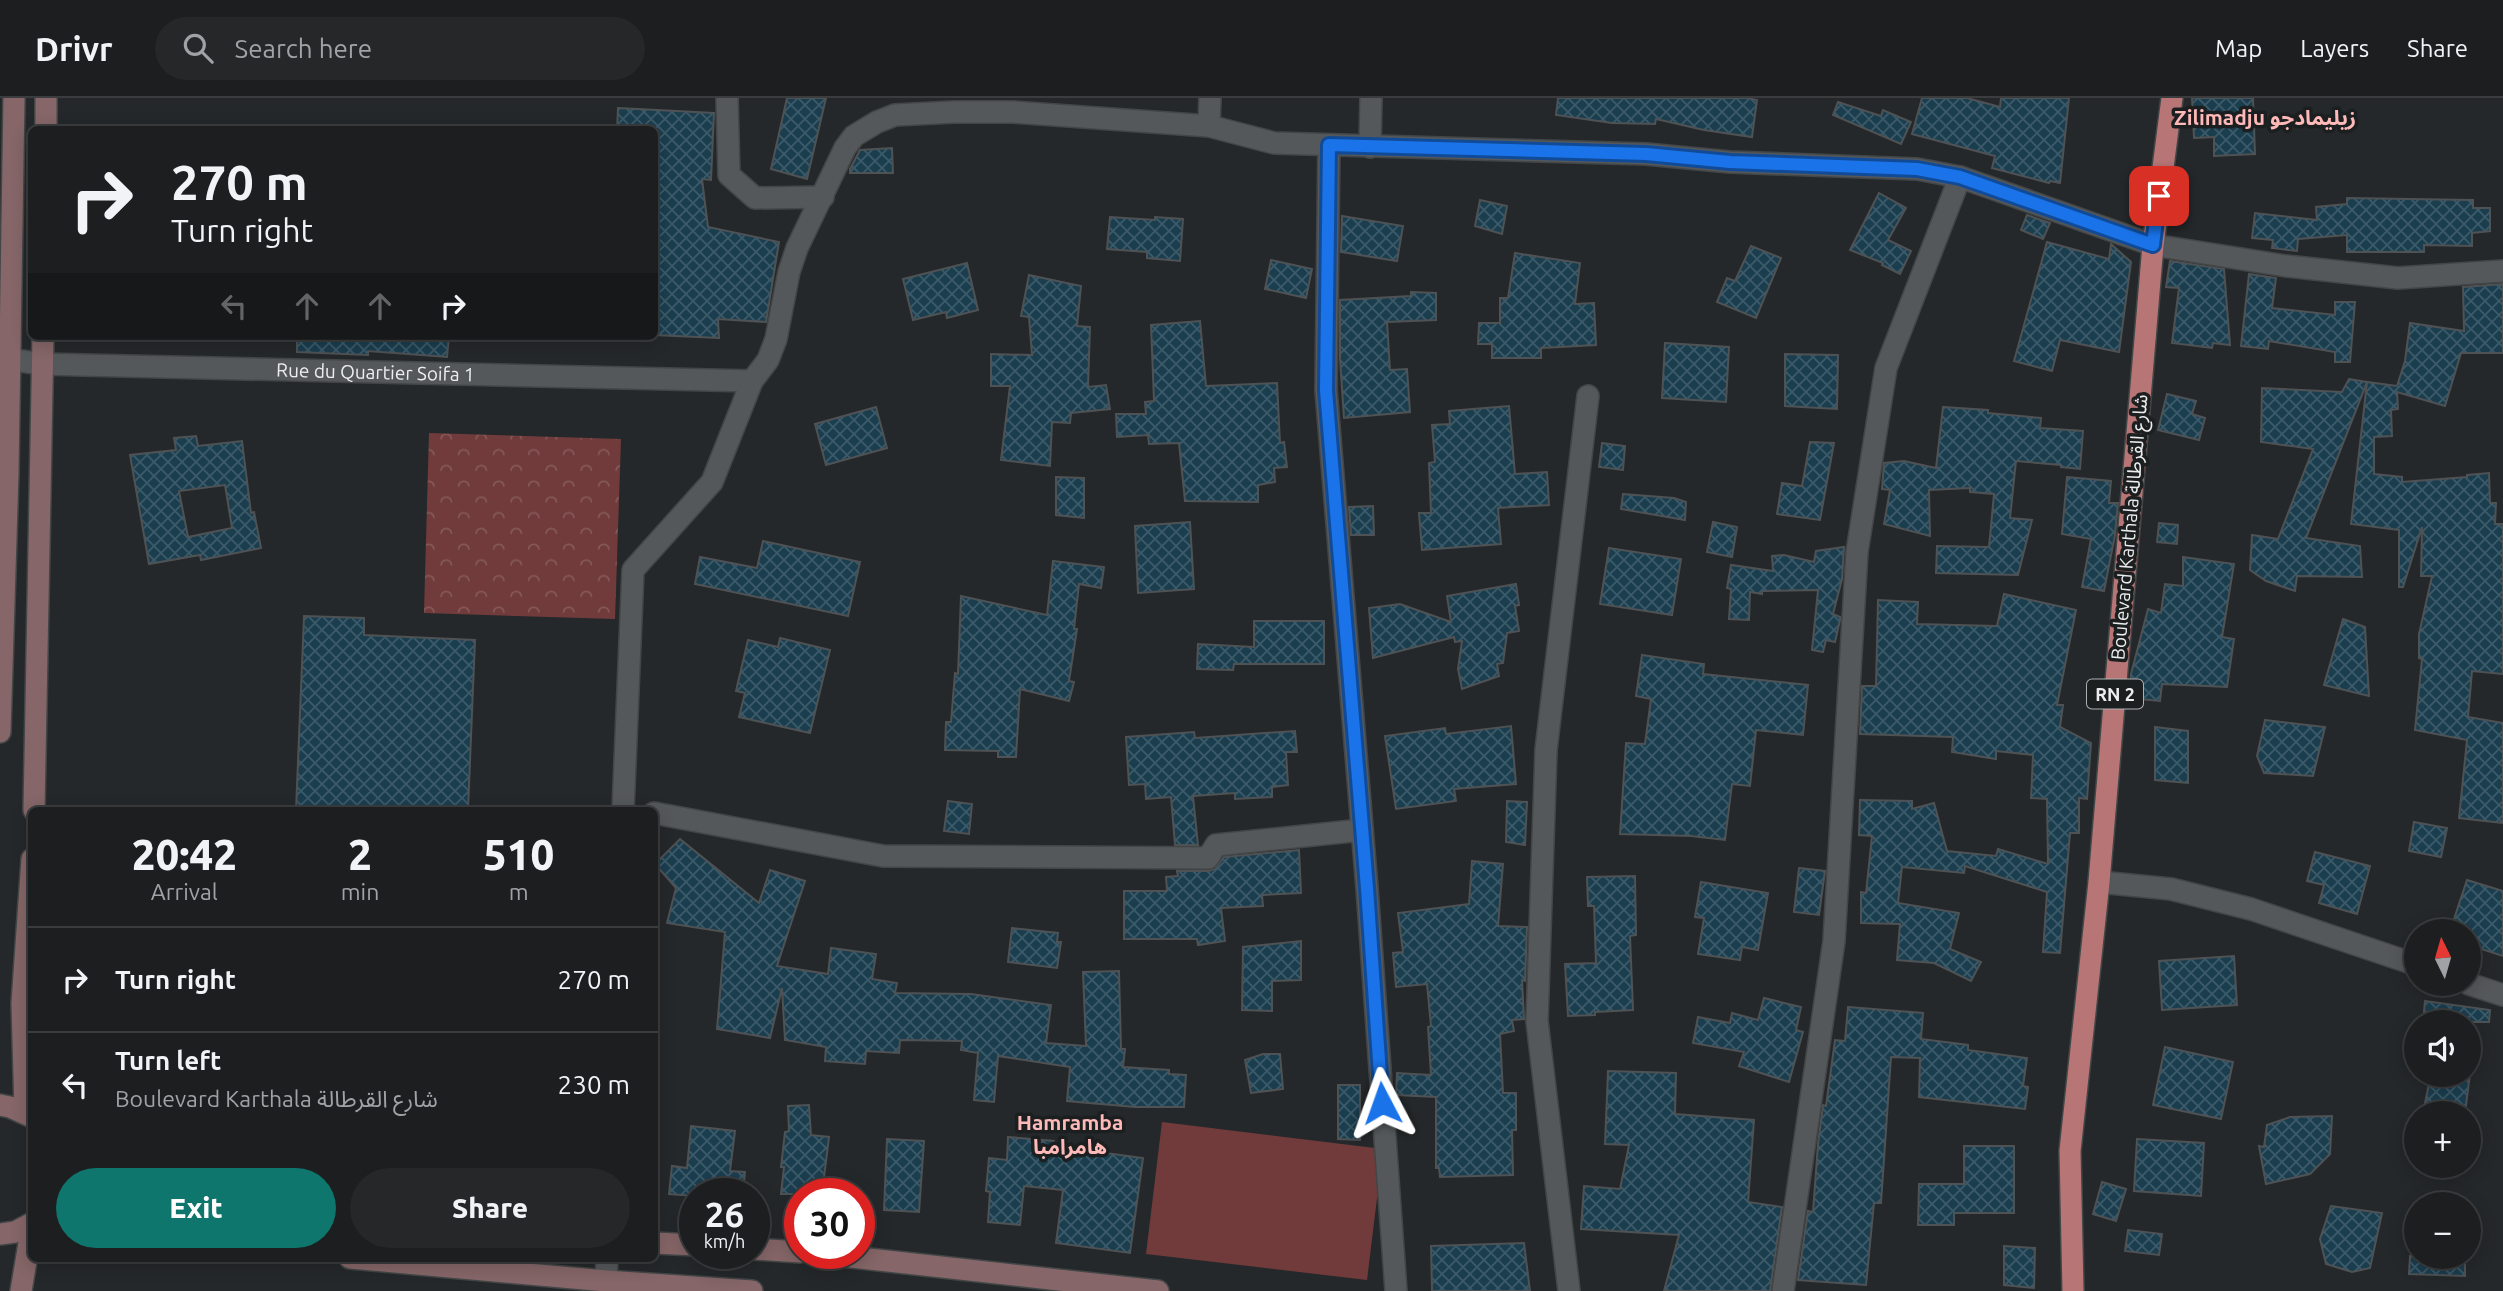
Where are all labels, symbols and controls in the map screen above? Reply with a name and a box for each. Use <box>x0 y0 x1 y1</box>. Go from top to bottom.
search box <box>155 17 645 80</box>
icon: search <box>179 29 217 67</box>
text: Drivr <box>35 30 113 67</box>
text: Search here <box>235 34 372 63</box>
text: Map <box>2215 35 2262 62</box>
text: Layers <box>2300 35 2369 62</box>
text: Share <box>2407 35 2468 62</box>
district label: Zilimadju زيليمادجو <box>2174 105 2356 130</box>
icon: right <box>56 154 147 245</box>
text: 270 m <box>171 154 308 209</box>
pin <box>2129 166 2189 226</box>
icon: arrive <box>2140 177 2178 215</box>
text: Turn right <box>171 212 313 248</box>
icon: left <box>215 287 253 325</box>
icon: ahead <box>288 287 326 325</box>
icon: ahead <box>361 287 399 325</box>
icon: right <box>434 287 472 325</box>
street label: Rue du Quartier Soifa 1 <box>276 359 475 385</box>
street label: Boulevard Karthala شارع القرطالة <box>2106 393 2155 661</box>
road number: RN 2 <box>2087 680 2143 708</box>
text: 20:42 <box>132 831 237 878</box>
text: 2 <box>348 831 372 878</box>
text: 510 <box>483 831 554 878</box>
text: Arrival <box>151 879 218 904</box>
text: min <box>341 879 379 904</box>
text: m <box>509 879 529 904</box>
north arrow <box>2404 919 2482 996</box>
map controls <box>2404 919 2481 1269</box>
icon: right <box>56 961 94 999</box>
text: Turn right <box>115 965 236 994</box>
text: 270 m <box>558 965 630 994</box>
button: sound <box>2404 1010 2481 1087</box>
text: Turn left <box>115 1046 221 1075</box>
icon: left <box>56 1066 94 1104</box>
position arrow <box>1345 1066 1419 1140</box>
text: 230 m <box>558 1070 630 1099</box>
text: Boulevard Karthala شارع القرطالة <box>115 1086 438 1111</box>
button: + <box>2404 1101 2481 1178</box>
district label: Hamramba هامرامبا <box>1017 1110 1123 1159</box>
button: Exit <box>56 1168 336 1248</box>
button: Share <box>350 1168 630 1248</box>
speed limit sign: 30 <box>784 1178 875 1269</box>
button: − <box>2404 1192 2481 1269</box>
text: 26 <box>705 1194 744 1234</box>
text: km/h <box>704 1231 745 1251</box>

